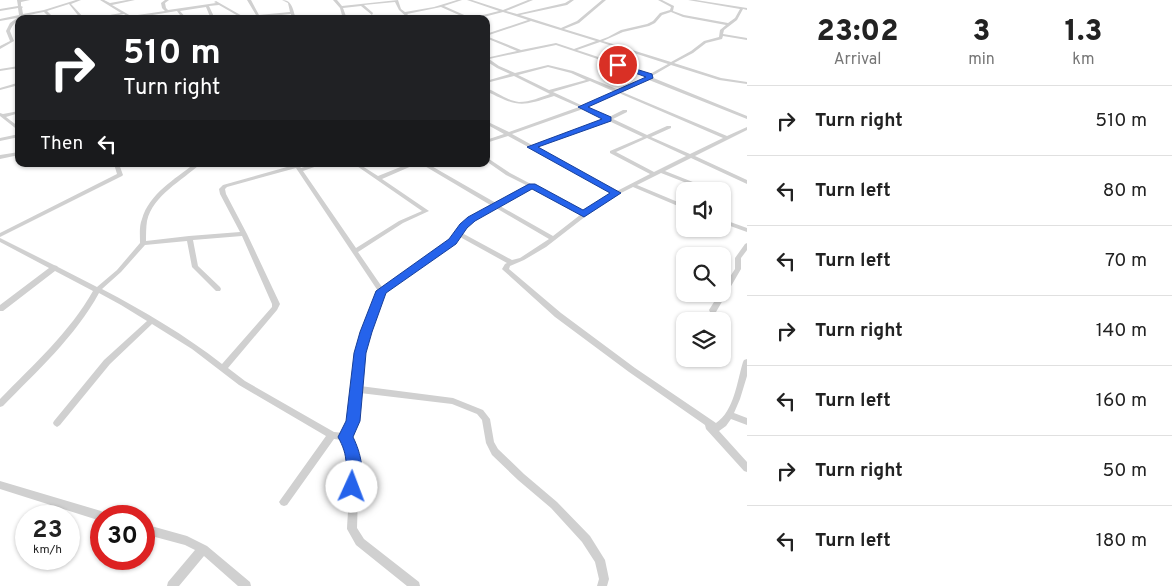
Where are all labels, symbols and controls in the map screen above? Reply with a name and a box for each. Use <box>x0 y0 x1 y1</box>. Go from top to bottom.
text: 23:02 <box>817 14 899 51</box>
text: 3 <box>973 14 990 51</box>
text: 1.3 <box>1064 14 1102 51</box>
text: 510 m <box>123 32 221 76</box>
icon: right <box>40 35 105 100</box>
pin <box>597 44 639 86</box>
text: Arrival <box>834 50 881 70</box>
text: min <box>968 50 995 70</box>
text: km <box>1072 50 1094 70</box>
icon: arrive <box>604 51 632 79</box>
text: Turn right <box>123 75 220 102</box>
icon: right <box>772 107 800 135</box>
text: Turn right <box>815 109 903 133</box>
text: 510 m <box>1095 109 1147 133</box>
icon: left <box>93 130 121 158</box>
text: Then <box>40 132 83 156</box>
icon: left <box>772 177 800 205</box>
text: Turn left <box>815 179 891 203</box>
text: 80 m <box>1103 179 1147 203</box>
map controls <box>676 182 731 367</box>
button: sound <box>676 182 731 237</box>
button: search <box>676 247 731 302</box>
icon: left <box>772 247 800 275</box>
text: Turn left <box>815 249 891 273</box>
text: 70 m <box>1105 249 1147 273</box>
button: layers <box>676 312 731 367</box>
icon: right <box>772 317 800 345</box>
text: Turn right <box>815 319 903 343</box>
text: 140 m <box>1096 319 1147 343</box>
icon: left <box>772 387 800 415</box>
text: Turn left <box>815 389 891 413</box>
text: 160 m <box>1096 389 1147 413</box>
icon: right <box>772 457 800 485</box>
text: Turn right <box>815 459 903 483</box>
text: 50 m <box>1102 459 1147 483</box>
position arrow <box>325 460 377 512</box>
speed limit sign: 30 <box>90 505 155 570</box>
text: 23 <box>32 515 63 547</box>
icon: left <box>772 527 800 555</box>
text: Turn left <box>815 529 891 553</box>
text: 180 m <box>1096 529 1147 553</box>
text: km/h <box>33 542 62 558</box>

